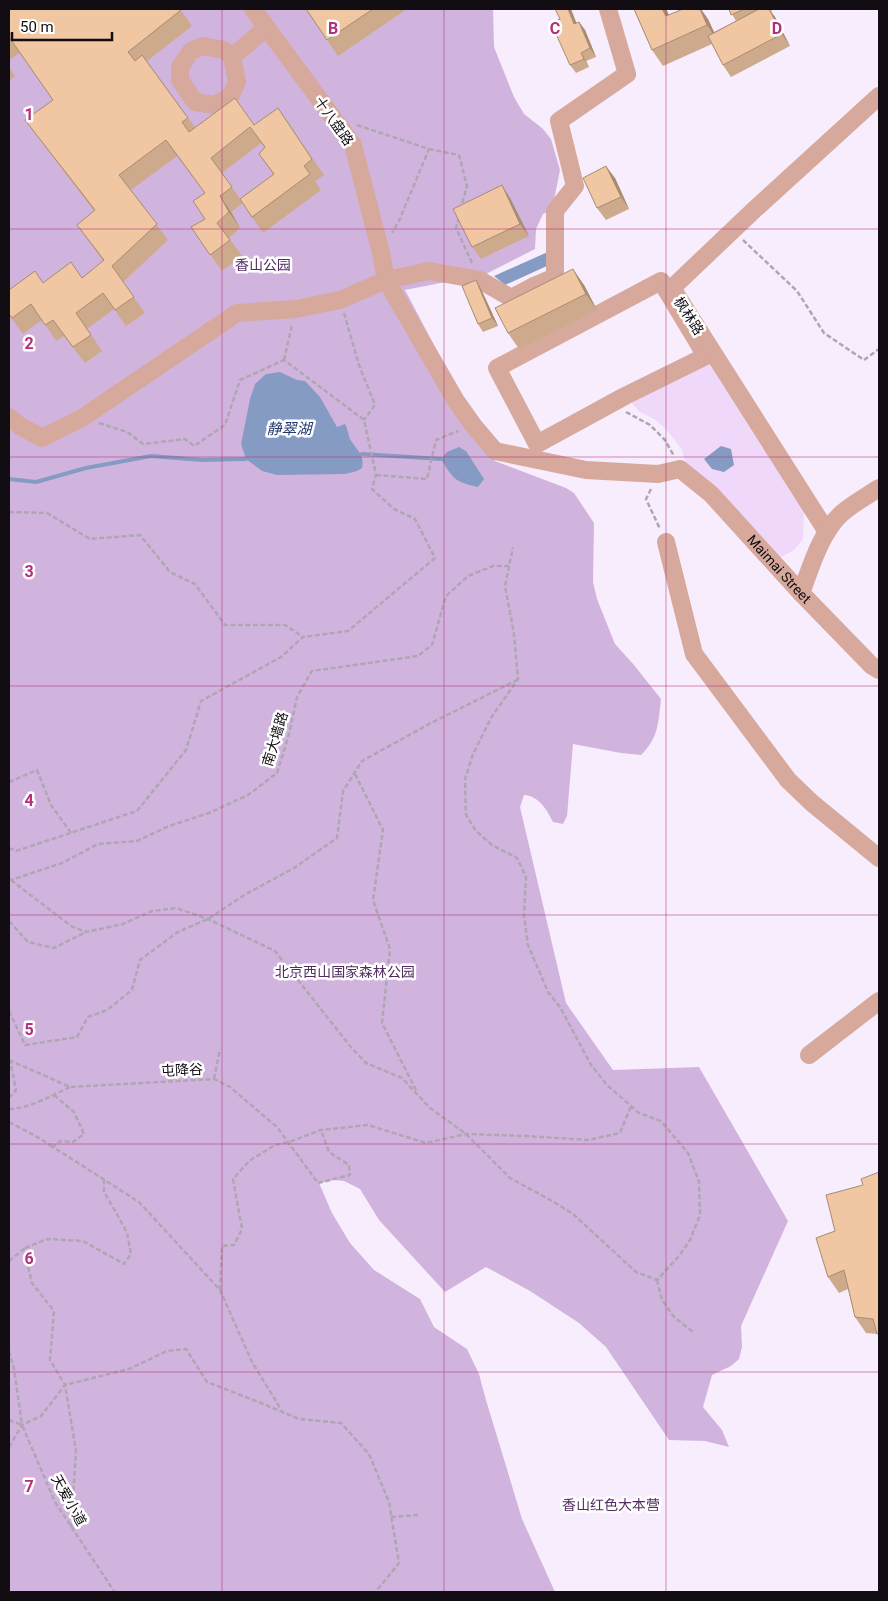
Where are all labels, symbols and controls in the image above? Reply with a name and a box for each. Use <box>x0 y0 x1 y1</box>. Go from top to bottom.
scale bar <box>12 10 112 42</box>
text: 50 m <box>20 18 54 36</box>
text: B <box>328 19 338 38</box>
text: C <box>550 19 560 38</box>
text: D <box>772 19 782 38</box>
street label: 十八盘路 <box>311 93 357 149</box>
text: 1 <box>24 105 34 124</box>
park label: 香山公园 <box>235 257 291 273</box>
street label: 枫林路 <box>671 294 707 338</box>
text: 2 <box>24 334 34 353</box>
water label: 静翠湖 <box>266 420 313 438</box>
street label: Maimai Street <box>744 531 815 607</box>
text: 3 <box>24 562 34 581</box>
street label: 南大墙路 <box>259 710 291 768</box>
text: 4 <box>24 791 34 810</box>
park label: 北京西山国家森林公园 <box>275 964 415 980</box>
text: 5 <box>24 1020 34 1039</box>
street label: 屯降谷 <box>161 1061 203 1079</box>
text: 6 <box>24 1249 34 1268</box>
street label: 天爱小道 <box>48 1472 90 1528</box>
text: 7 <box>24 1477 34 1496</box>
park label: 香山红色大本营 <box>562 1497 660 1513</box>

